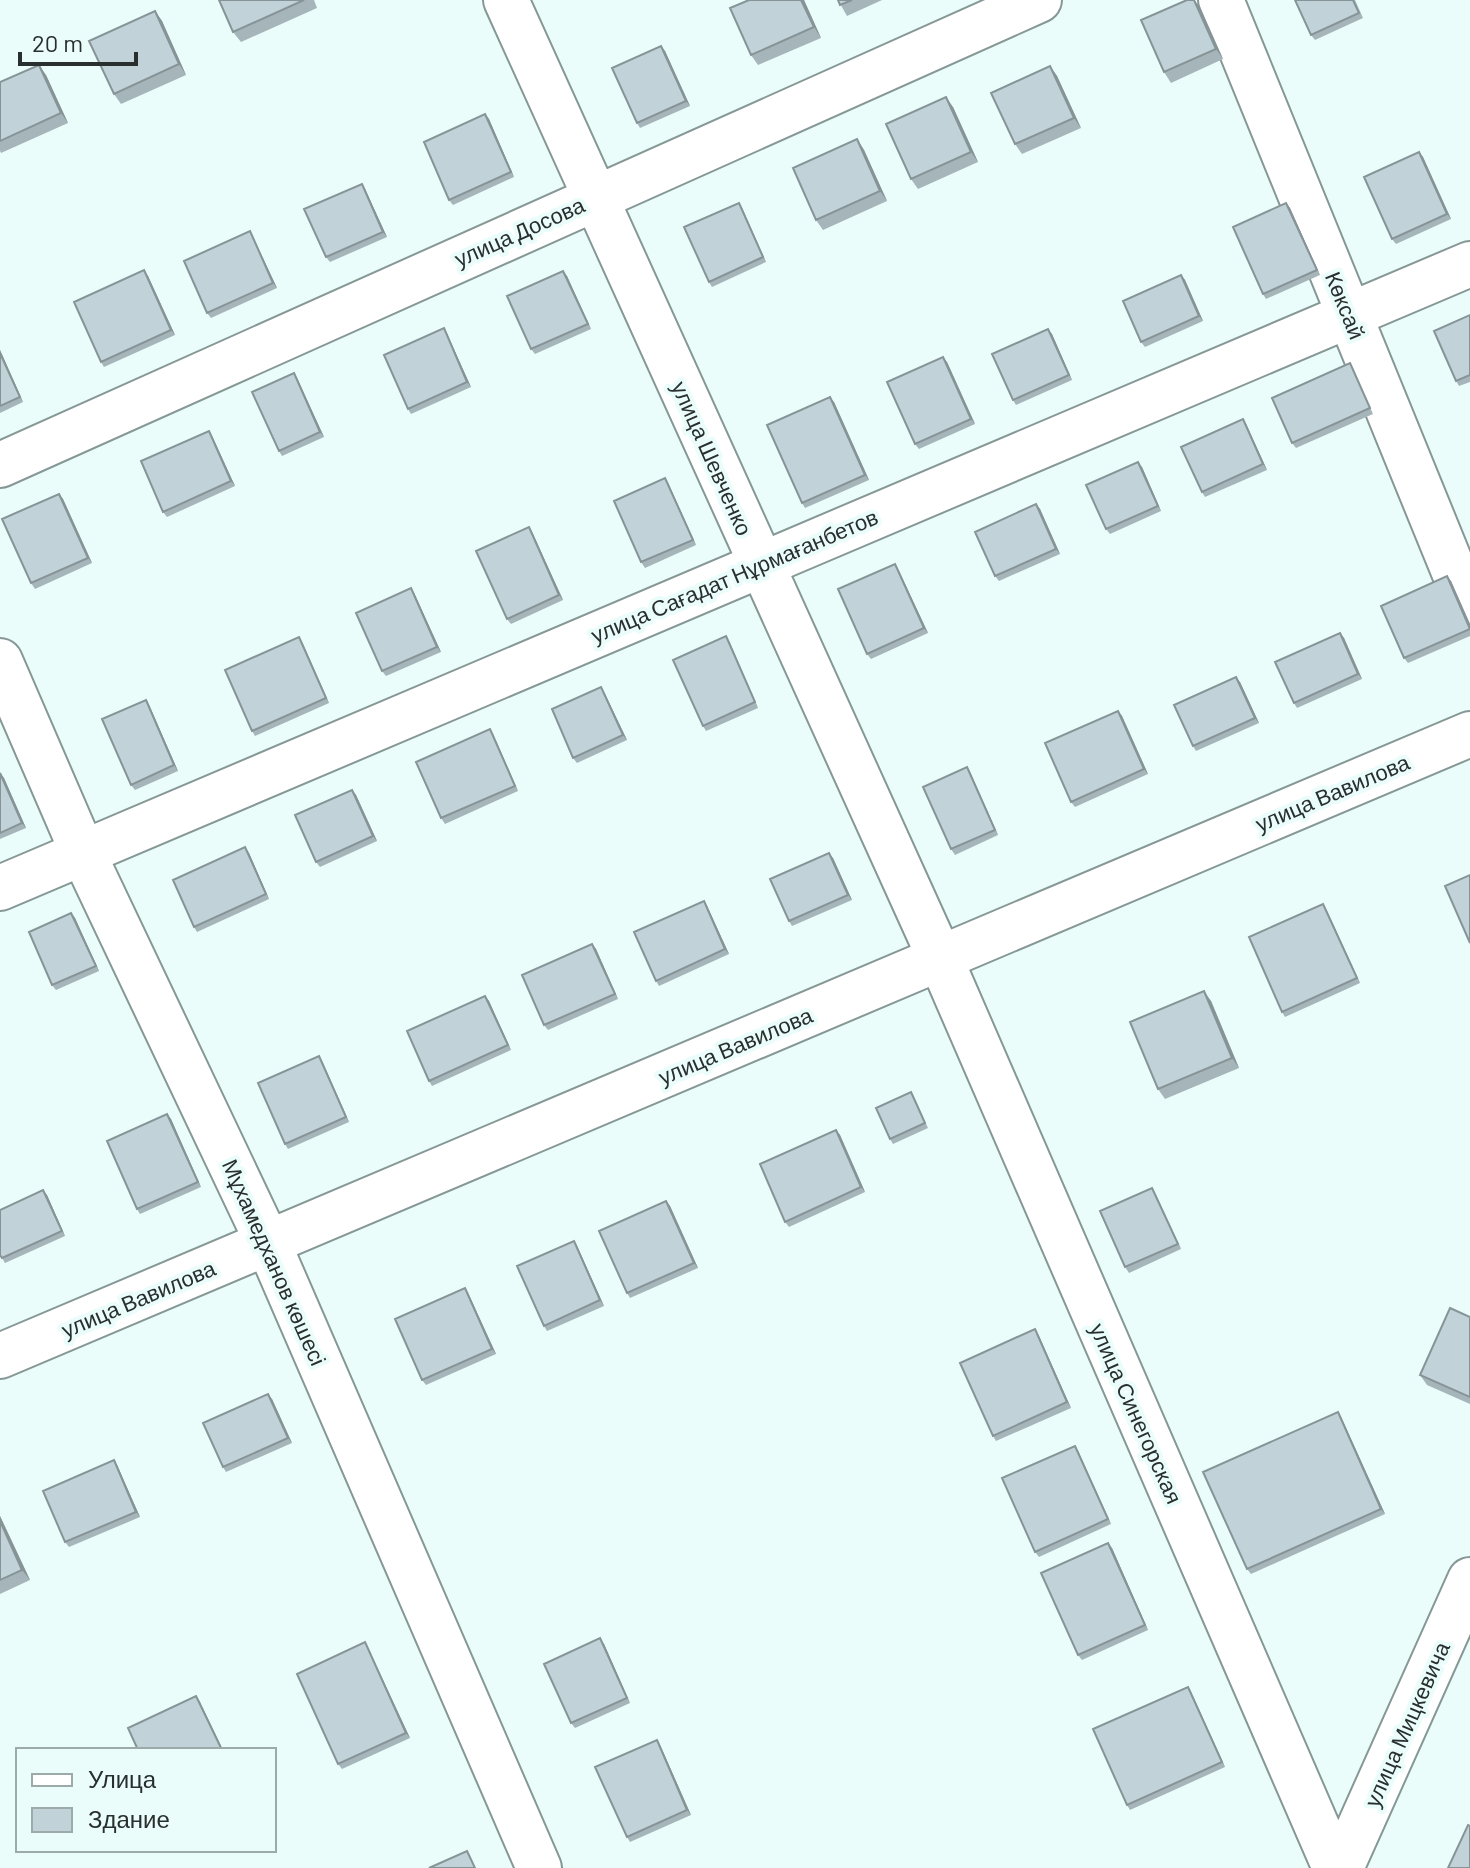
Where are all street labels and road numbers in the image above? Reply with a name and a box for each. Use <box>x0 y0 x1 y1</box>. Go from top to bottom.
street label: улица Досова <box>450 190 589 272</box>
street label: Көксай <box>1321 267 1371 343</box>
street label: улица Шевченко <box>666 377 759 539</box>
street label: улица Сағадат Нұрмағанбетов <box>587 503 882 648</box>
street label: улица Вавилова <box>1251 748 1414 837</box>
street label: улица Вавилова <box>654 1001 817 1090</box>
street label: Мұхамедханов көшесі <box>217 1155 332 1370</box>
street label: улица Вавилова <box>57 1254 220 1343</box>
street label: улица Синегорская <box>1085 1319 1188 1508</box>
street label: улица Мицкевича <box>1358 1637 1455 1811</box>

